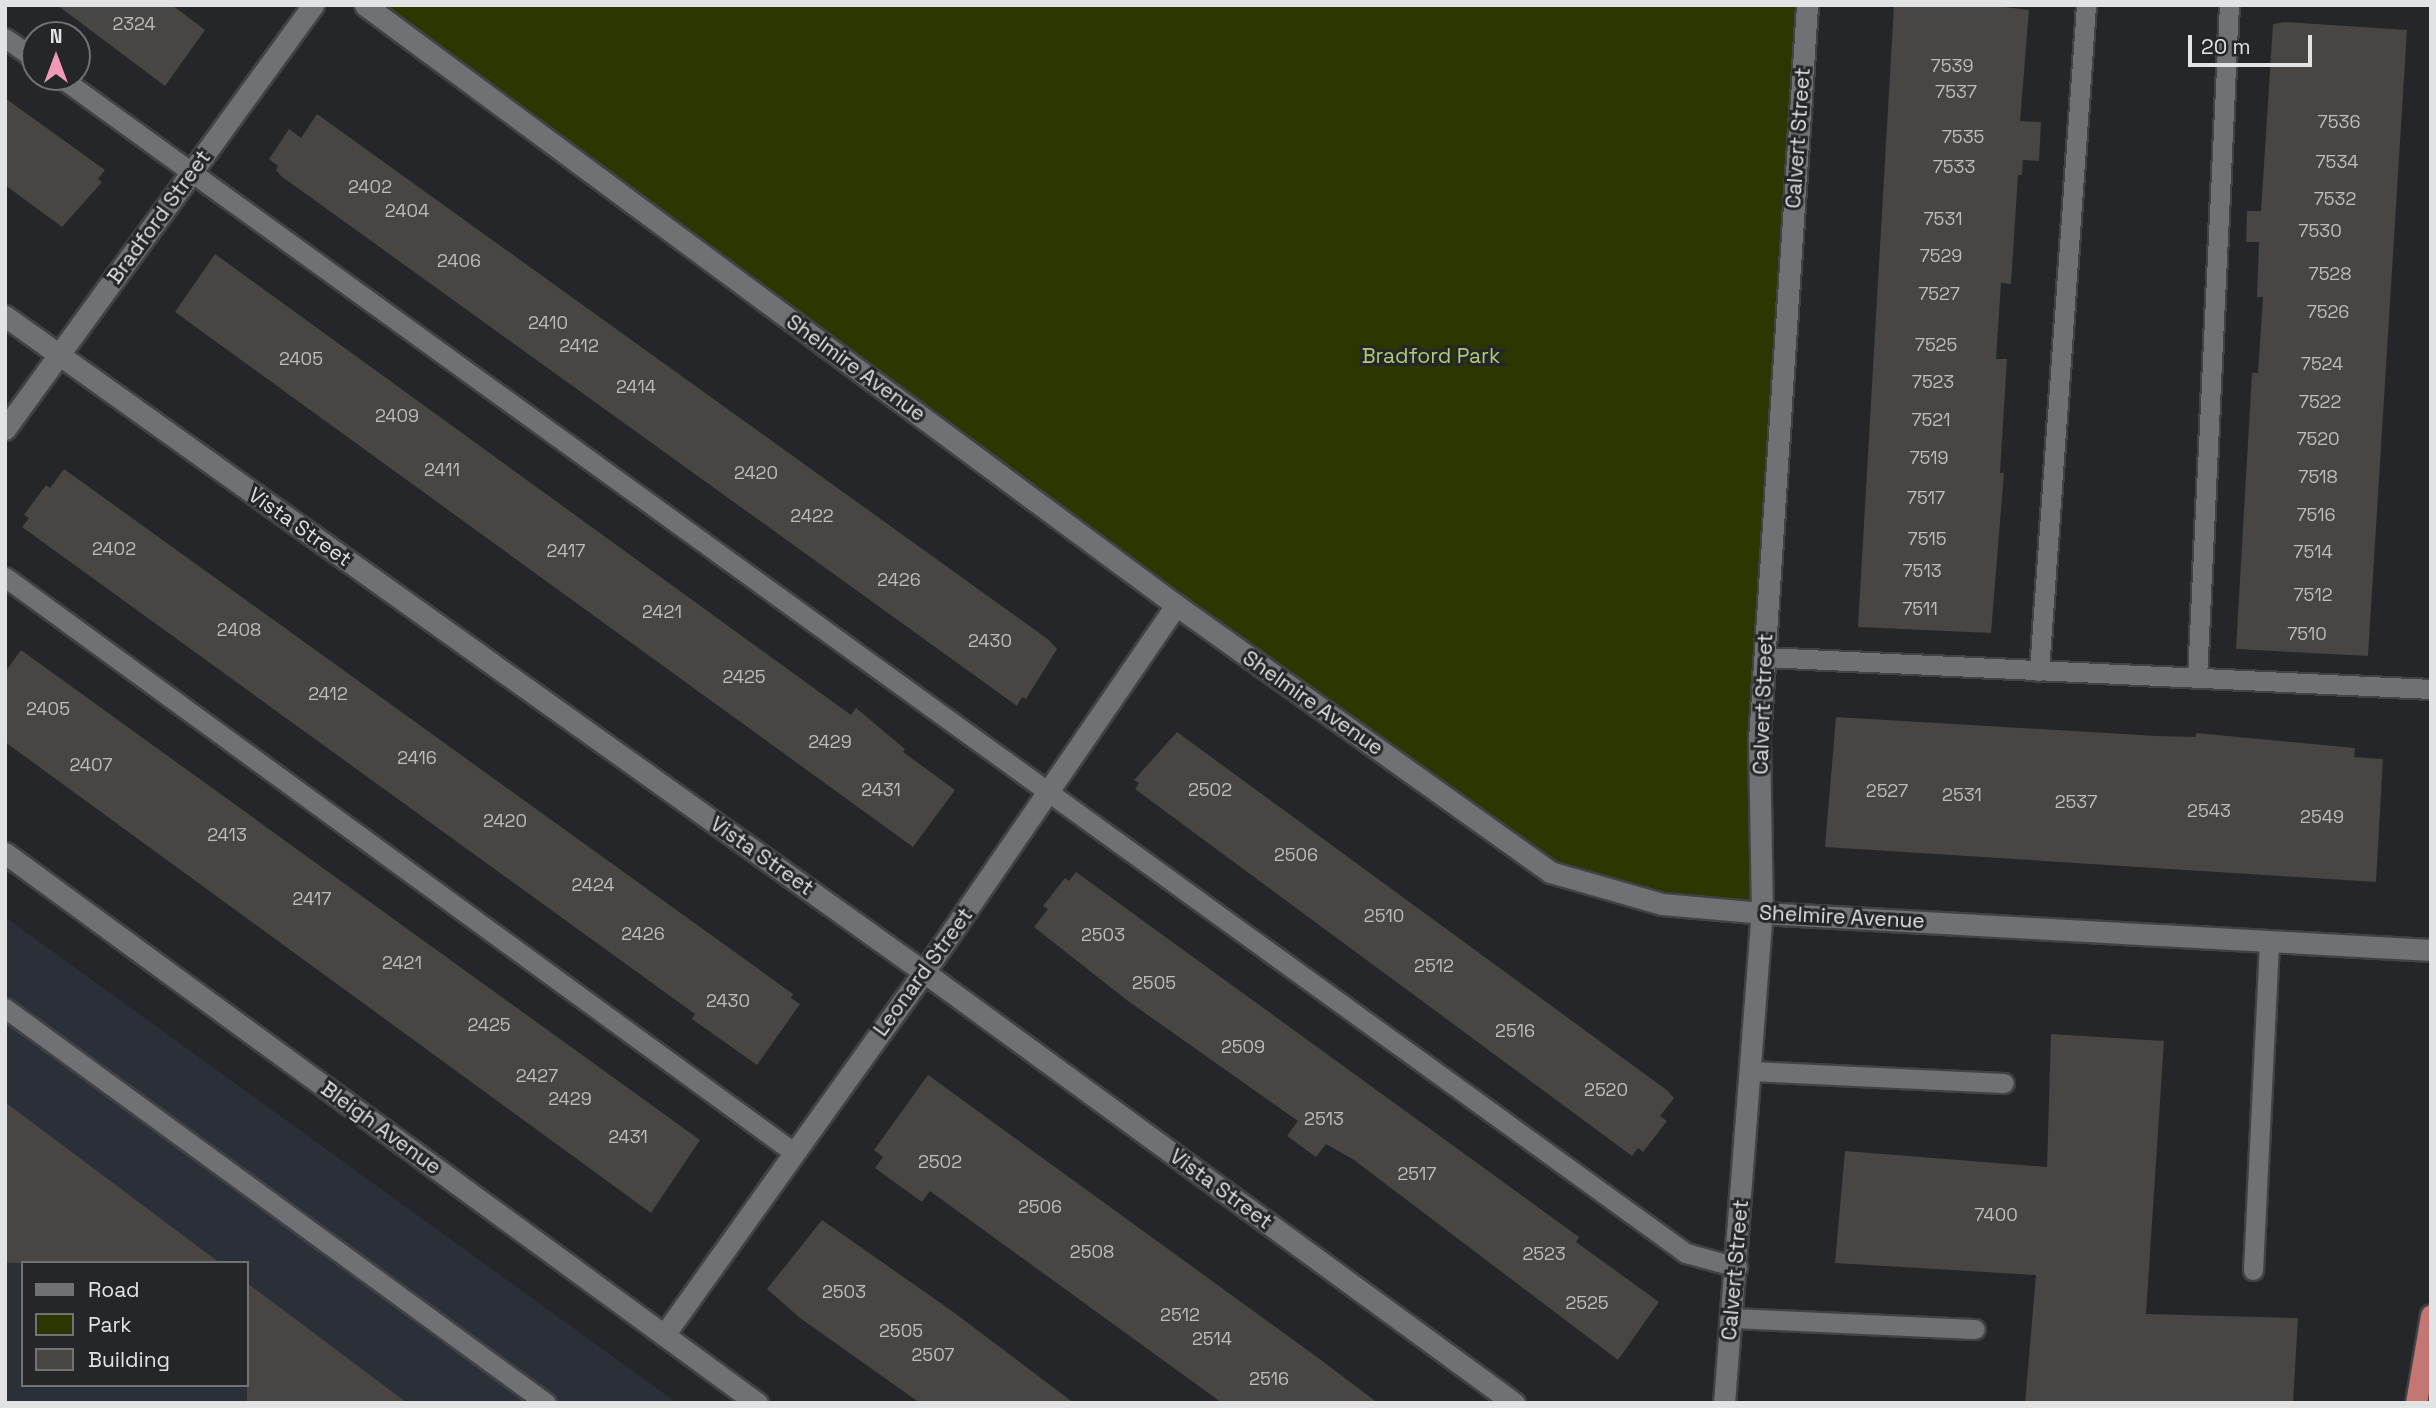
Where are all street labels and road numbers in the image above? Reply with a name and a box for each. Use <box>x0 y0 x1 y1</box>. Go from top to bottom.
street label: Calvert Street <box>1781 67 1815 209</box>
street label: Bradford Street <box>102 145 216 289</box>
street label: Shelmire Avenue <box>781 309 931 427</box>
street label: Vista Street <box>244 482 356 572</box>
street label: Calvert Street <box>1748 633 1778 775</box>
street label: Shelmire Avenue <box>1238 645 1388 761</box>
street label: Vista Street <box>706 811 818 901</box>
street label: Shelmire Avenue <box>1758 900 1926 934</box>
street label: Leonard Street <box>868 903 978 1041</box>
street label: Bleigh Avenue <box>316 1076 446 1180</box>
street label: Vista Street <box>1165 1143 1277 1235</box>
street label: Calvert Street <box>1716 1199 1754 1341</box>

